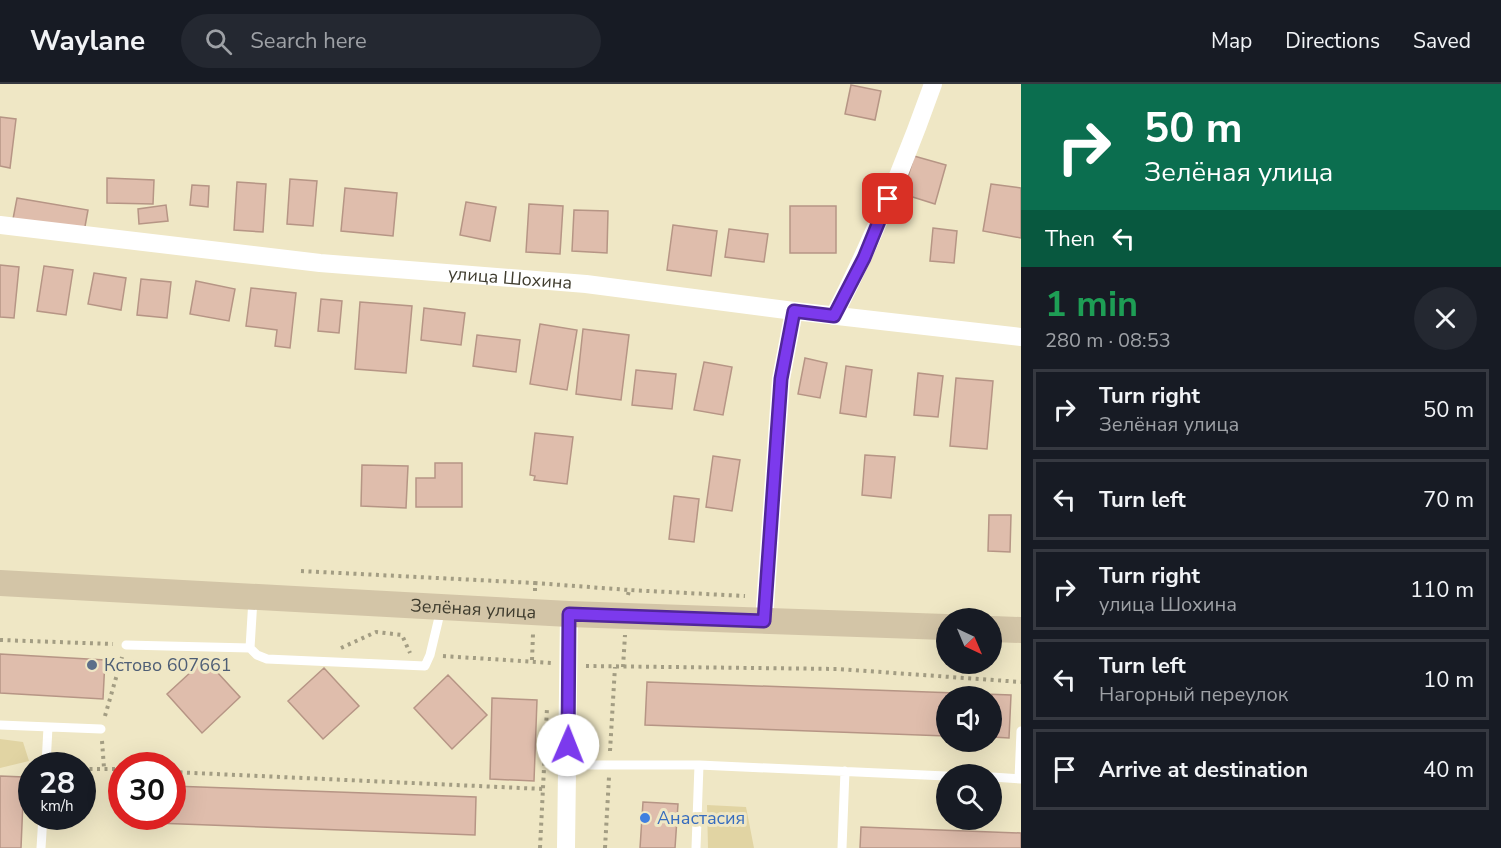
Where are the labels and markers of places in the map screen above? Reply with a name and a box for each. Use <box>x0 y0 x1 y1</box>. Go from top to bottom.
pin <box>862 173 913 224</box>
place label: Кстово 607661 <box>104 653 232 677</box>
marker: Кстово 607661 <box>85 658 99 672</box>
place label: Анастасия <box>657 806 745 830</box>
marker: Анастасия <box>638 811 652 825</box>

